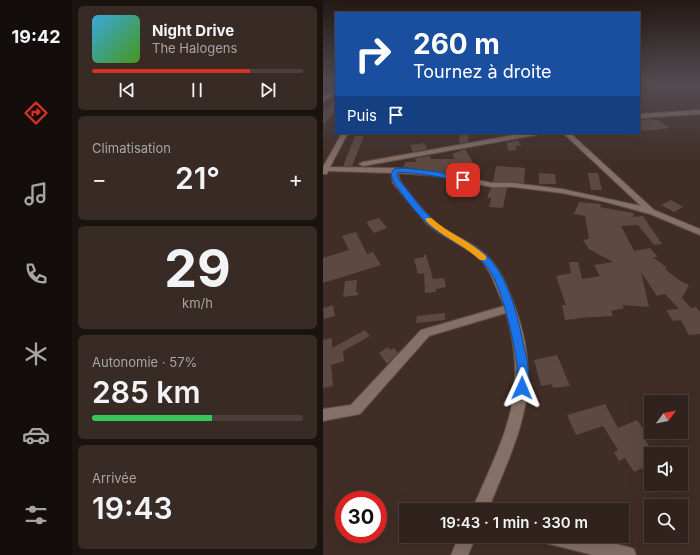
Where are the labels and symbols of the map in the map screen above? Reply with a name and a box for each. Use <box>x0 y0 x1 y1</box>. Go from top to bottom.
pin <box>446 163 480 197</box>
position arrow <box>501 367 543 409</box>
north arrow <box>644 395 688 439</box>
speed limit sign: 30 <box>335 491 387 543</box>

